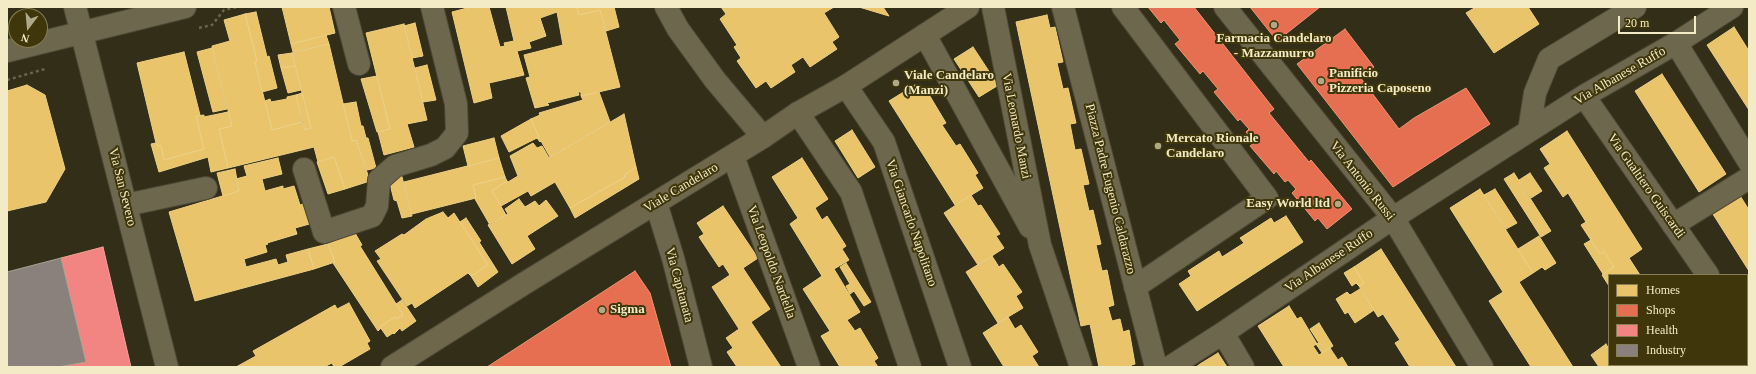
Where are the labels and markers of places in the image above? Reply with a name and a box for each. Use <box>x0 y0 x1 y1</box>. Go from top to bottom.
marker: Farmacia Candelaro - Mazzamurro <box>1269 20 1279 30</box>
place label: Farmacia Candelaro - Mazzamurro <box>1217 31 1331 62</box>
place label: Panificio Pizzeria Caposeno <box>1329 66 1431 97</box>
place label: Viale Candelaro (Manzi) <box>904 68 994 99</box>
marker: Panificio Pizzeria Caposeno <box>1316 76 1326 86</box>
marker: Viale Candelaro (Manzi) <box>891 78 901 88</box>
place label: Mercato Rionale Candelaro <box>1166 131 1259 162</box>
marker: Mercato Rionale Candelaro <box>1153 141 1163 151</box>
place label: Easy World ltd <box>1246 196 1330 212</box>
marker: Easy World ltd <box>1333 199 1343 209</box>
place label: Sigma <box>610 302 645 318</box>
marker: Sigma <box>597 305 607 315</box>

